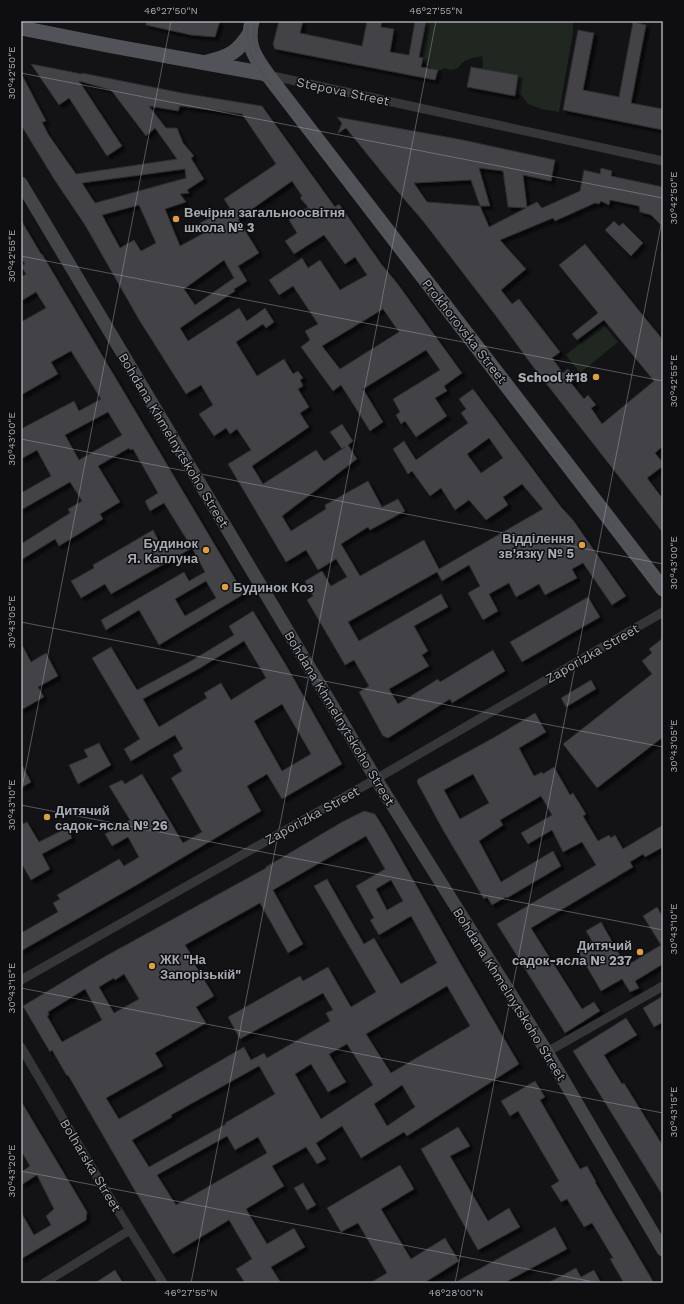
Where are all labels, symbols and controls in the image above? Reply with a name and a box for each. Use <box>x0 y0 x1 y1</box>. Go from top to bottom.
text: 46°27'50"N <box>144 5 198 16</box>
text: 46°27'55"N <box>409 5 463 16</box>
text: 30°42'50"E <box>6 46 17 100</box>
street label: Stepova Street <box>295 74 391 109</box>
text: 30°42'50"E <box>668 171 679 225</box>
place label: Вечірня загальноосвітня школа № 3 <box>184 205 345 235</box>
marker: Вечірня загальноосвітня школа № 3 <box>171 214 181 224</box>
text: 30°42'55"E <box>6 230 17 282</box>
street label: Prokhorovska Street <box>419 276 510 387</box>
street label: Bohdana Khmelnytskoho Street <box>115 350 232 531</box>
text: 30°42'55"E <box>668 355 679 407</box>
place label: School #18 <box>518 370 588 385</box>
marker: School #18 <box>591 372 601 382</box>
text: 30°43'00"E <box>6 412 17 466</box>
place label: Відділення зв'язку № 5 <box>498 531 574 561</box>
place label: Будинок Я. Каплуна <box>128 536 199 566</box>
text: 30°43'00"E <box>668 536 679 590</box>
marker: Відділення зв'язку № 5 <box>577 540 587 550</box>
marker: Будинок Я. Каплуна <box>201 545 211 555</box>
place label: Будинок Коз <box>233 580 314 595</box>
marker: Будинок Коз <box>220 582 230 592</box>
text: 30°43'05"E <box>6 595 17 649</box>
street label: Zaporizka Street <box>543 620 642 686</box>
street label: Bohdana Khmelnytskoho Street <box>281 628 398 809</box>
text: 30°43'05"E <box>668 719 679 773</box>
text: 30°43'10"E <box>6 779 17 831</box>
street label: Zaporizka Street <box>263 783 362 847</box>
place label: Дитячий садок-ясла № 26 <box>55 803 168 833</box>
marker: Дитячий садок-ясла № 26 <box>42 812 52 822</box>
text: 30°43'10"E <box>668 903 679 955</box>
street label: Bohdana Khmelnytskoho Street <box>450 905 569 1084</box>
place label: Дитячий садок-ясла № 237 <box>512 938 632 968</box>
marker: Дитячий садок-ясла № 237 <box>635 947 645 957</box>
place label: ЖК "На Запорізькій" <box>159 952 241 982</box>
marker: ЖК "На Запорізькій" <box>147 961 157 971</box>
text: 30°43'15"E <box>6 963 17 1013</box>
text: 30°43'15"E <box>668 1087 679 1137</box>
street label: Bolharska Street <box>57 1116 124 1215</box>
text: 30°43'20"E <box>6 1144 17 1198</box>
text: 46°27'55"N <box>164 1287 218 1298</box>
text: 46°28'00"N <box>429 1287 483 1298</box>

